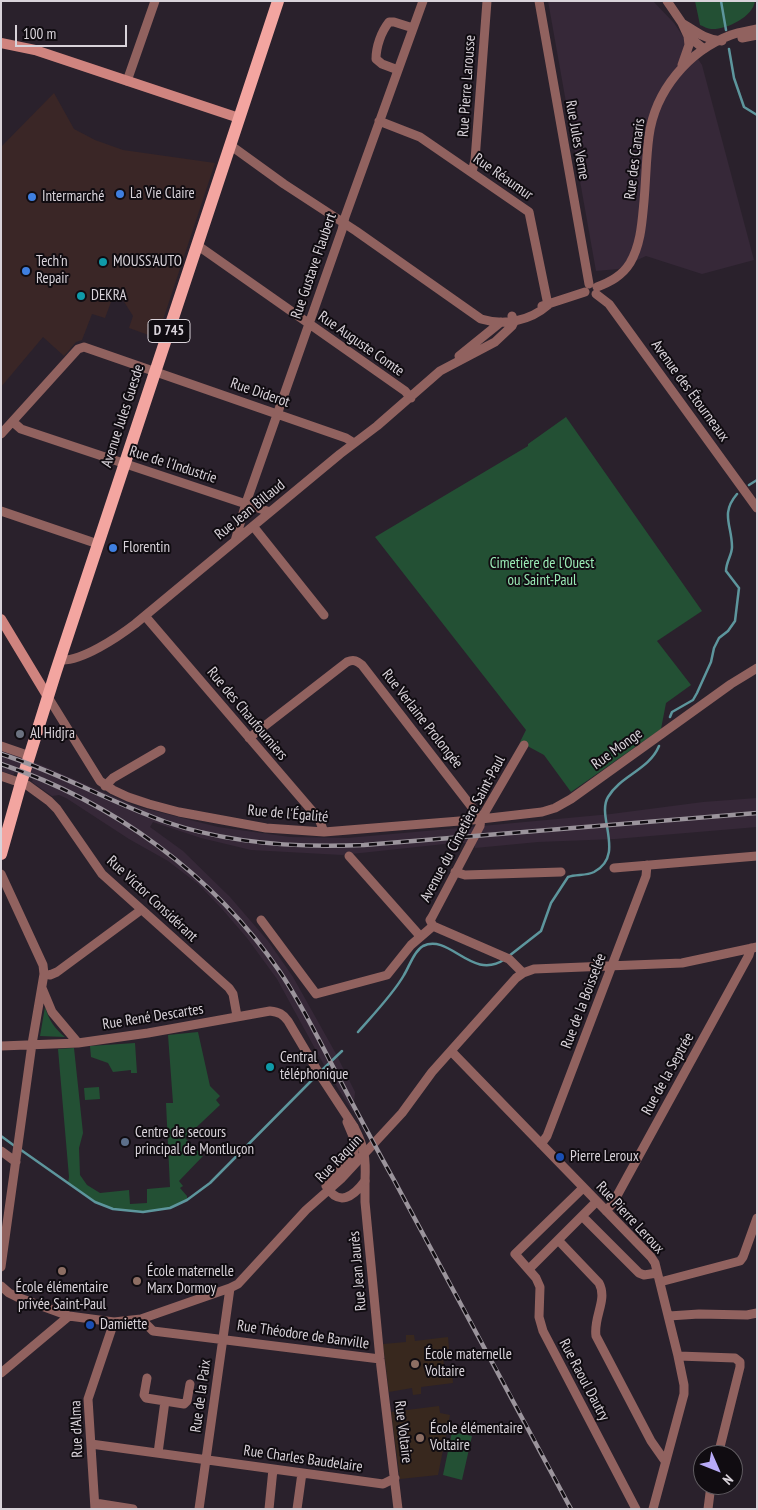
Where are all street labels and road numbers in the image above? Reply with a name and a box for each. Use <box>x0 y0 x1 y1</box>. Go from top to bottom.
street label: Rue Pierre Larousse <box>454 34 480 138</box>
street label: Rue Jules Verne <box>561 99 593 181</box>
street label: Rue des Canaris <box>621 117 649 201</box>
street label: Rue Réaumur <box>470 150 536 204</box>
street label: Rue Gustave Flaubert <box>287 211 341 321</box>
street label: Rue Auguste Comte <box>314 308 408 380</box>
road number: D 745 <box>148 320 190 342</box>
street label: Avenue des Étourneaux <box>647 337 733 445</box>
street label: Avenue Jules Guesde <box>98 362 148 470</box>
street label: Rue Diderot <box>228 374 292 412</box>
street label: Rue de l'Industrie <box>127 442 219 488</box>
street label: Rue Jean Billaud <box>211 476 289 544</box>
street label: Rue des Chaufourniers <box>203 664 291 764</box>
street label: Rue Verlaine Prolongée <box>378 666 466 772</box>
street label: Rue Monge <box>588 725 646 773</box>
street label: Avenue du Cimetière Saint-Paul <box>417 753 509 905</box>
street label: Rue de l'Égalité <box>247 802 329 826</box>
street label: Rue Victor Considérant <box>103 852 201 946</box>
street label: Rue de la Boisselée <box>558 951 610 1051</box>
street label: Rue René Descartes <box>101 1000 205 1034</box>
street label: Rue de la Septrée <box>638 1030 698 1118</box>
street label: Rue Raquin <box>312 1131 366 1187</box>
street label: Rue Pierre Leroux <box>592 1178 668 1258</box>
street label: Rue Jean Jaurès <box>346 1230 370 1312</box>
street label: Rue Théodore de Banville <box>236 1317 370 1353</box>
street label: Rue Raoul Dautry <box>555 1336 613 1424</box>
street label: Rue de la Paix <box>187 1358 215 1434</box>
street label: Rue d'Alma <box>67 1400 87 1458</box>
street label: Rue Voltaire <box>390 1400 416 1464</box>
street label: Rue Charles Baudelaire <box>242 1442 364 1476</box>

